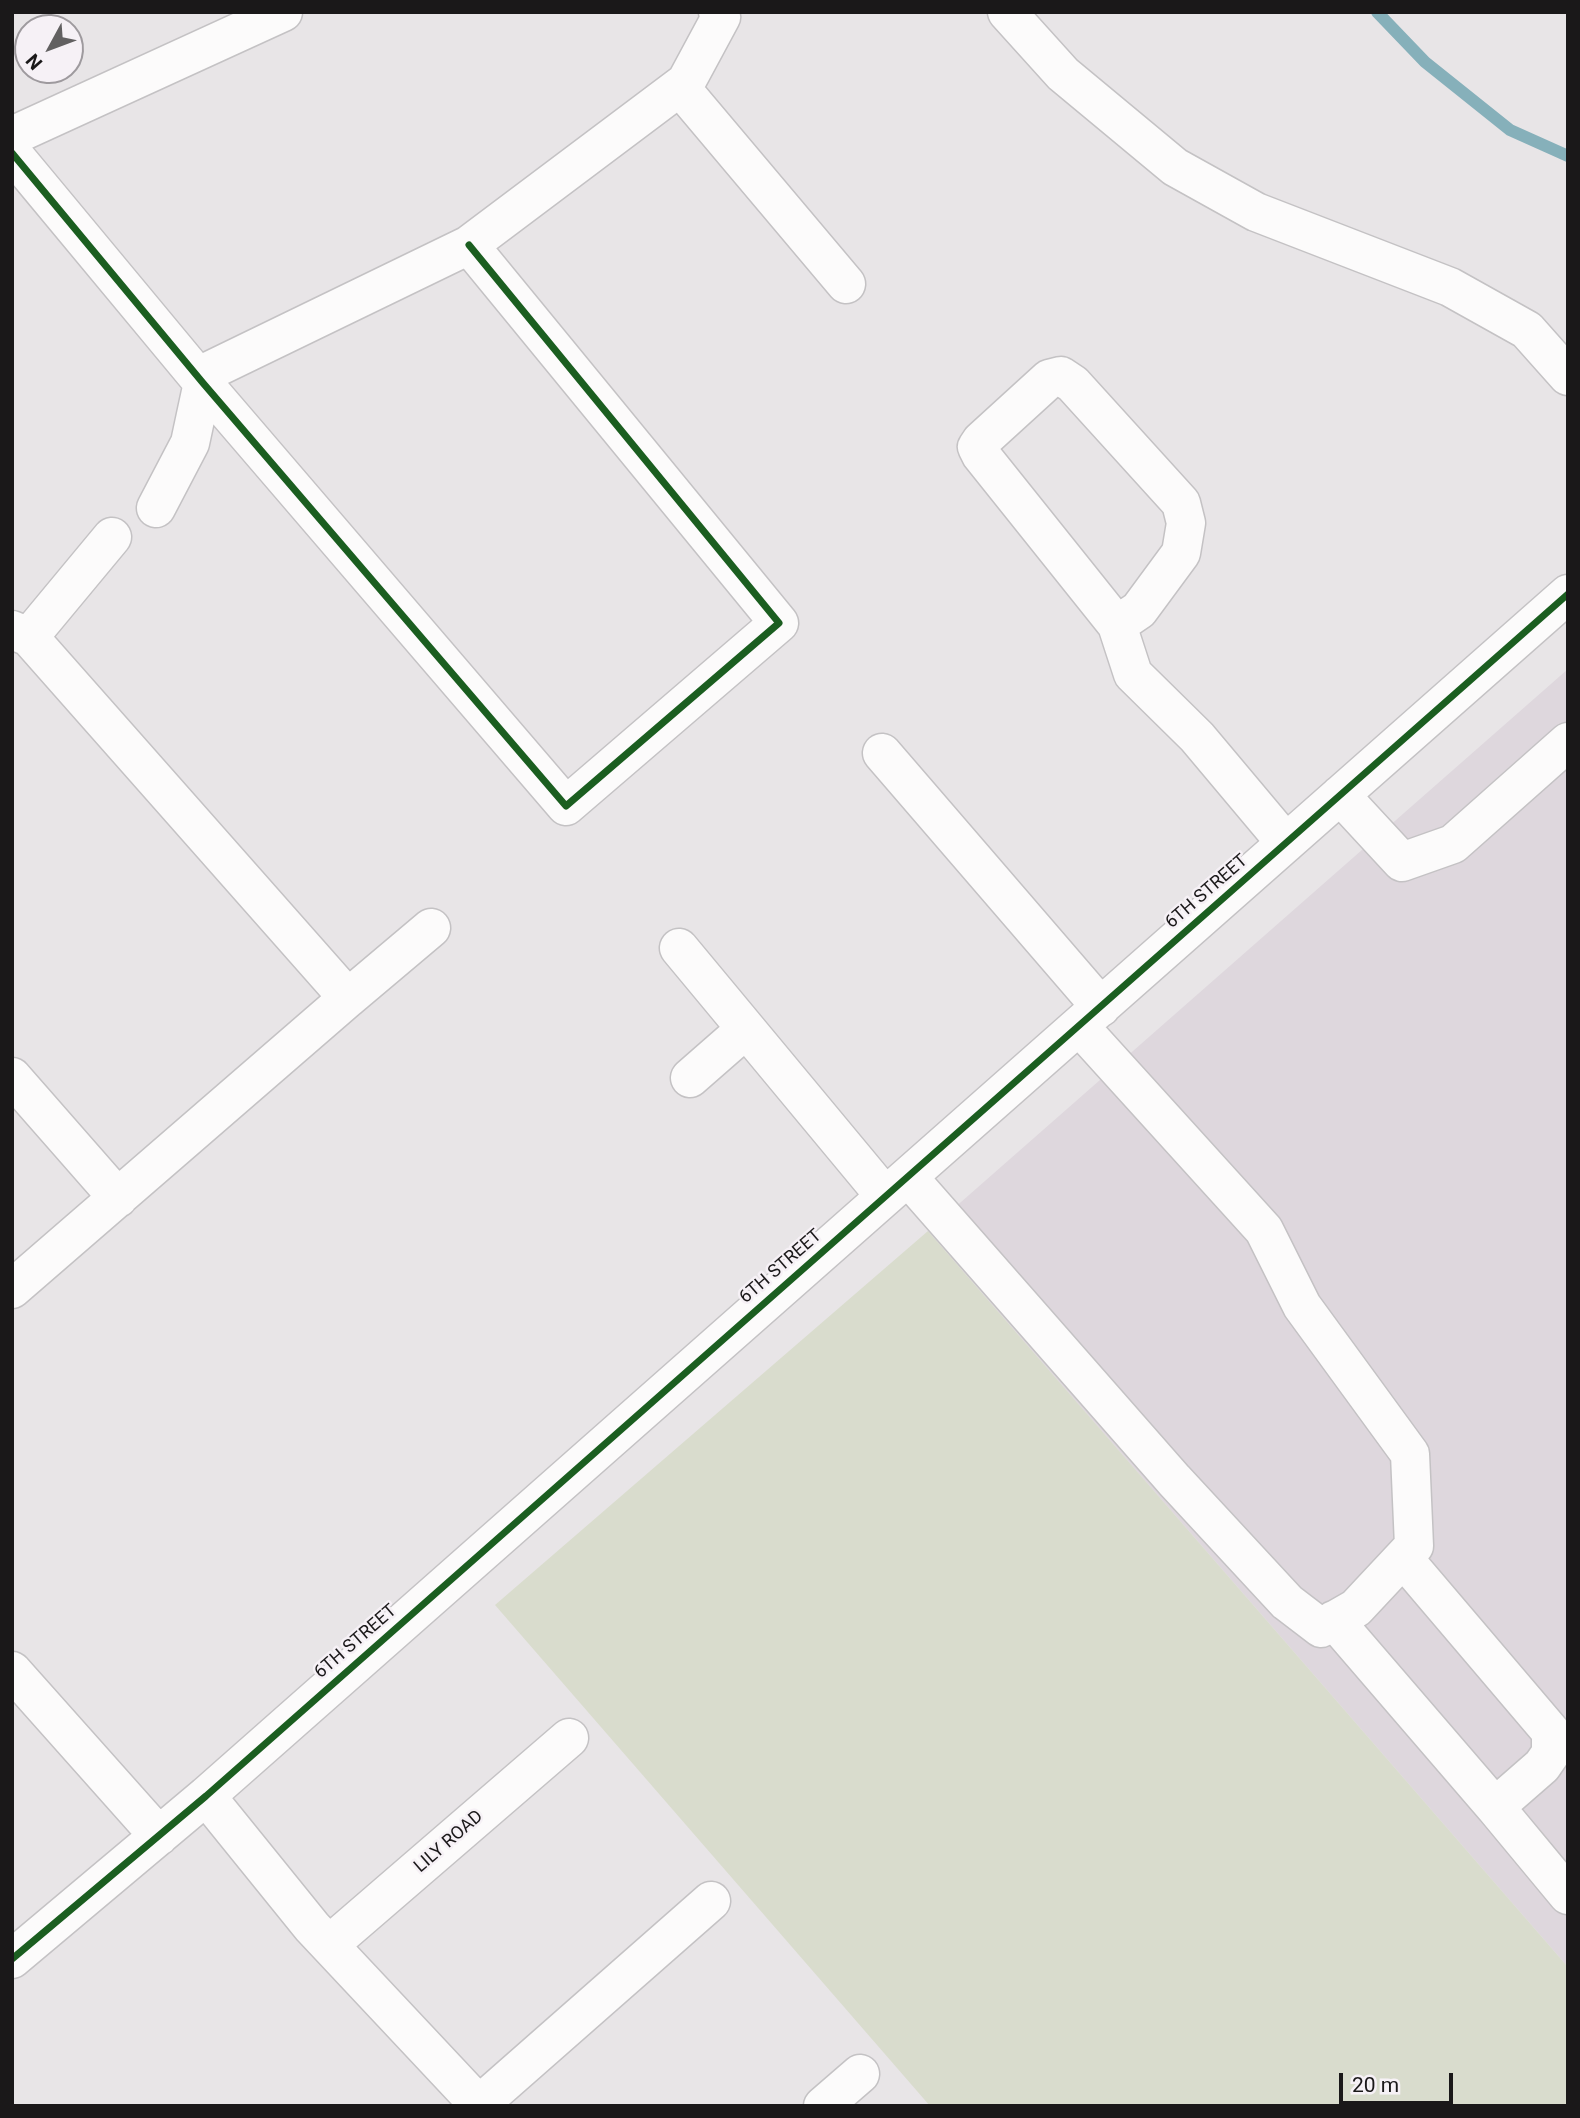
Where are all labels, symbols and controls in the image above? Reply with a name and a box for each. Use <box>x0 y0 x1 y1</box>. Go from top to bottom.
north arrow <box>14 14 84 84</box>
text: N <box>21 49 47 74</box>
street label: 6TH STREET <box>1161 850 1253 934</box>
street label: 6TH STREET <box>735 1225 827 1309</box>
street label: 6TH STREET <box>310 1600 402 1684</box>
street label: LILY ROAD <box>410 1806 488 1878</box>
scale bar <box>1342 2058 1456 2102</box>
text: 20 m <box>1352 2073 1399 2097</box>

